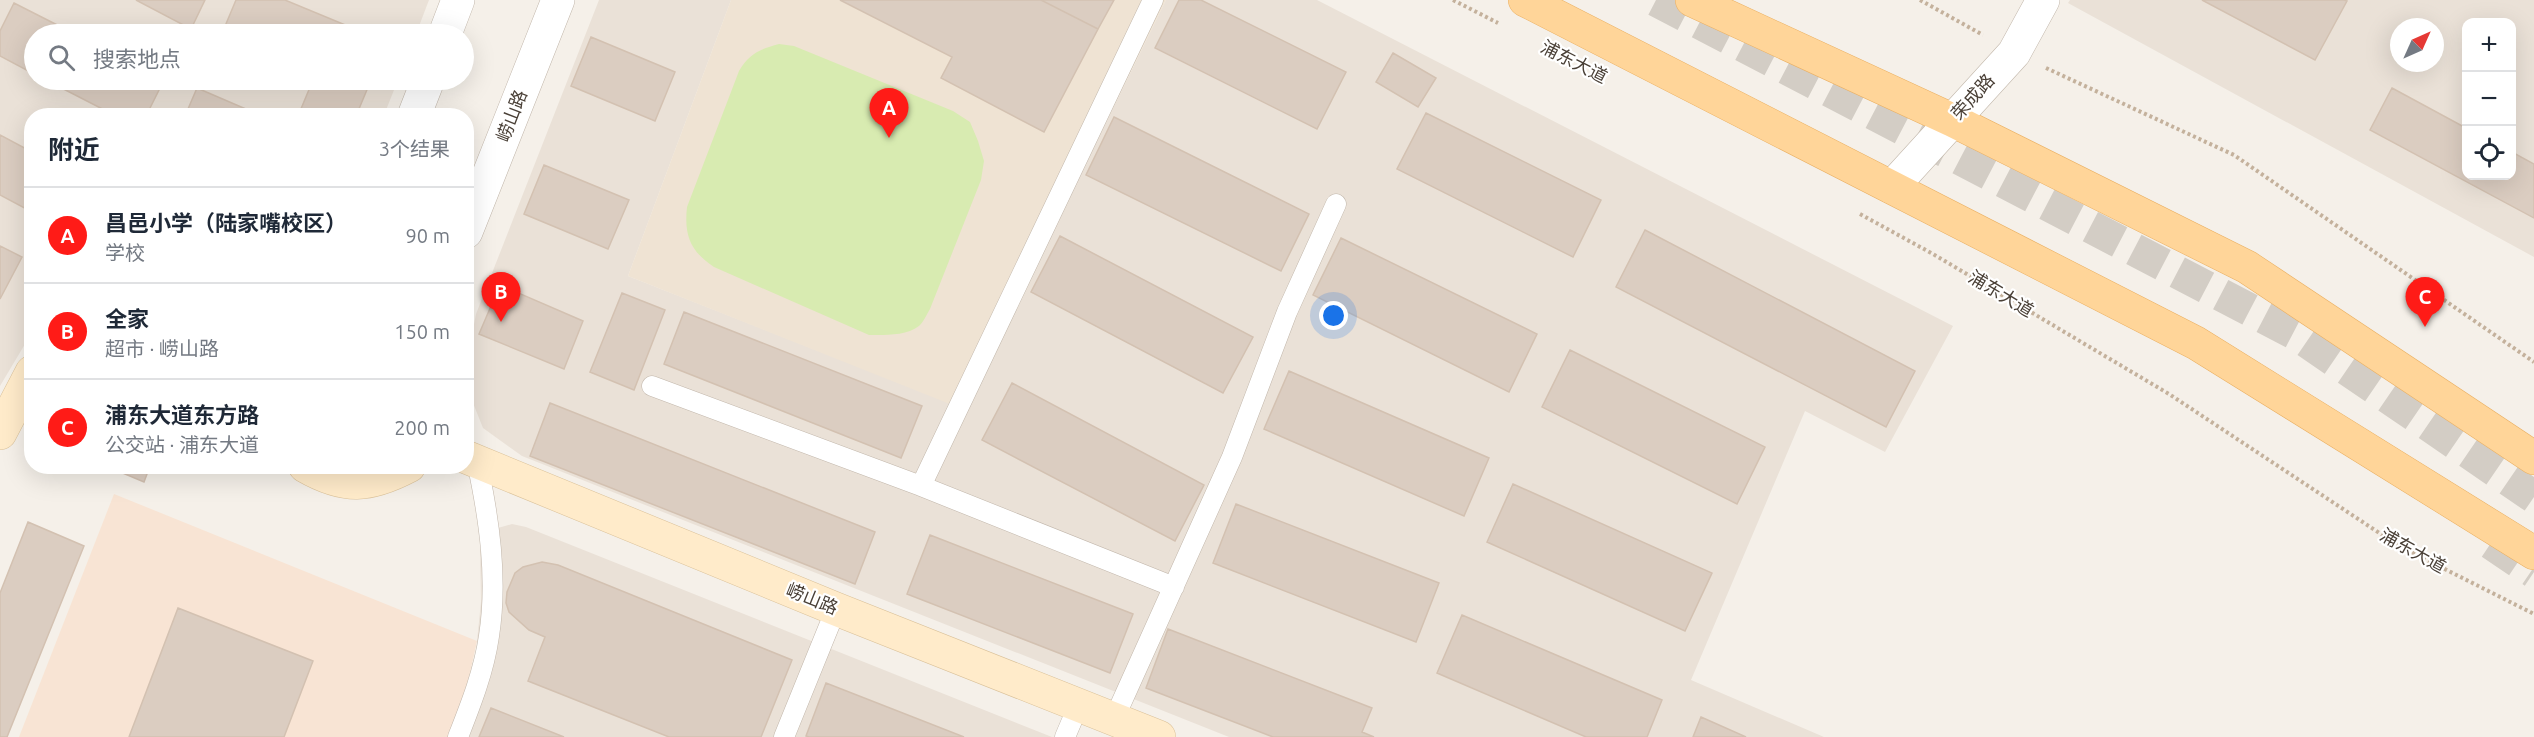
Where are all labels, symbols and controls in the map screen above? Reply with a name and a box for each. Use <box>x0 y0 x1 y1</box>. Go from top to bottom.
north arrow <box>2390 18 2444 72</box>
map controls <box>2462 18 2516 180</box>
button: + <box>2462 18 2516 72</box>
search box <box>24 24 474 90</box>
street label: 浦东大道 <box>1538 36 1611 86</box>
icon: search <box>45 41 78 74</box>
text: 搜索地点 <box>93 46 181 71</box>
street label: 荣成路 <box>1947 70 1998 123</box>
button: − <box>2462 72 2516 126</box>
street label: 崂山路 <box>492 87 530 144</box>
pin: A <box>870 88 908 138</box>
button: locate <box>2462 126 2516 180</box>
text: 附近 <box>48 135 100 164</box>
text: 3个结果 <box>379 137 450 160</box>
text: 昌邑小学（陆家嘴校区） <box>105 210 347 235</box>
text: A <box>60 224 75 247</box>
text: 90 m <box>406 224 450 247</box>
text: 学校 <box>105 241 145 264</box>
street label: 浦东大道 <box>1966 266 2038 320</box>
pin: B <box>482 272 520 322</box>
pin: C <box>2406 278 2444 327</box>
your location <box>1319 301 1348 330</box>
text: 全家 <box>105 306 149 331</box>
text: B <box>61 320 74 343</box>
text: 150 m <box>394 320 450 343</box>
text: 超市 · 崂山路 <box>105 337 219 360</box>
text: 浦东大道东方路 <box>105 402 259 427</box>
text: C <box>61 416 74 439</box>
text: 200 m <box>394 416 450 439</box>
text: 公交站 · 浦东大道 <box>105 433 259 456</box>
street label: 浦东大道 <box>2377 524 2450 576</box>
street label: 崂山路 <box>784 579 841 617</box>

